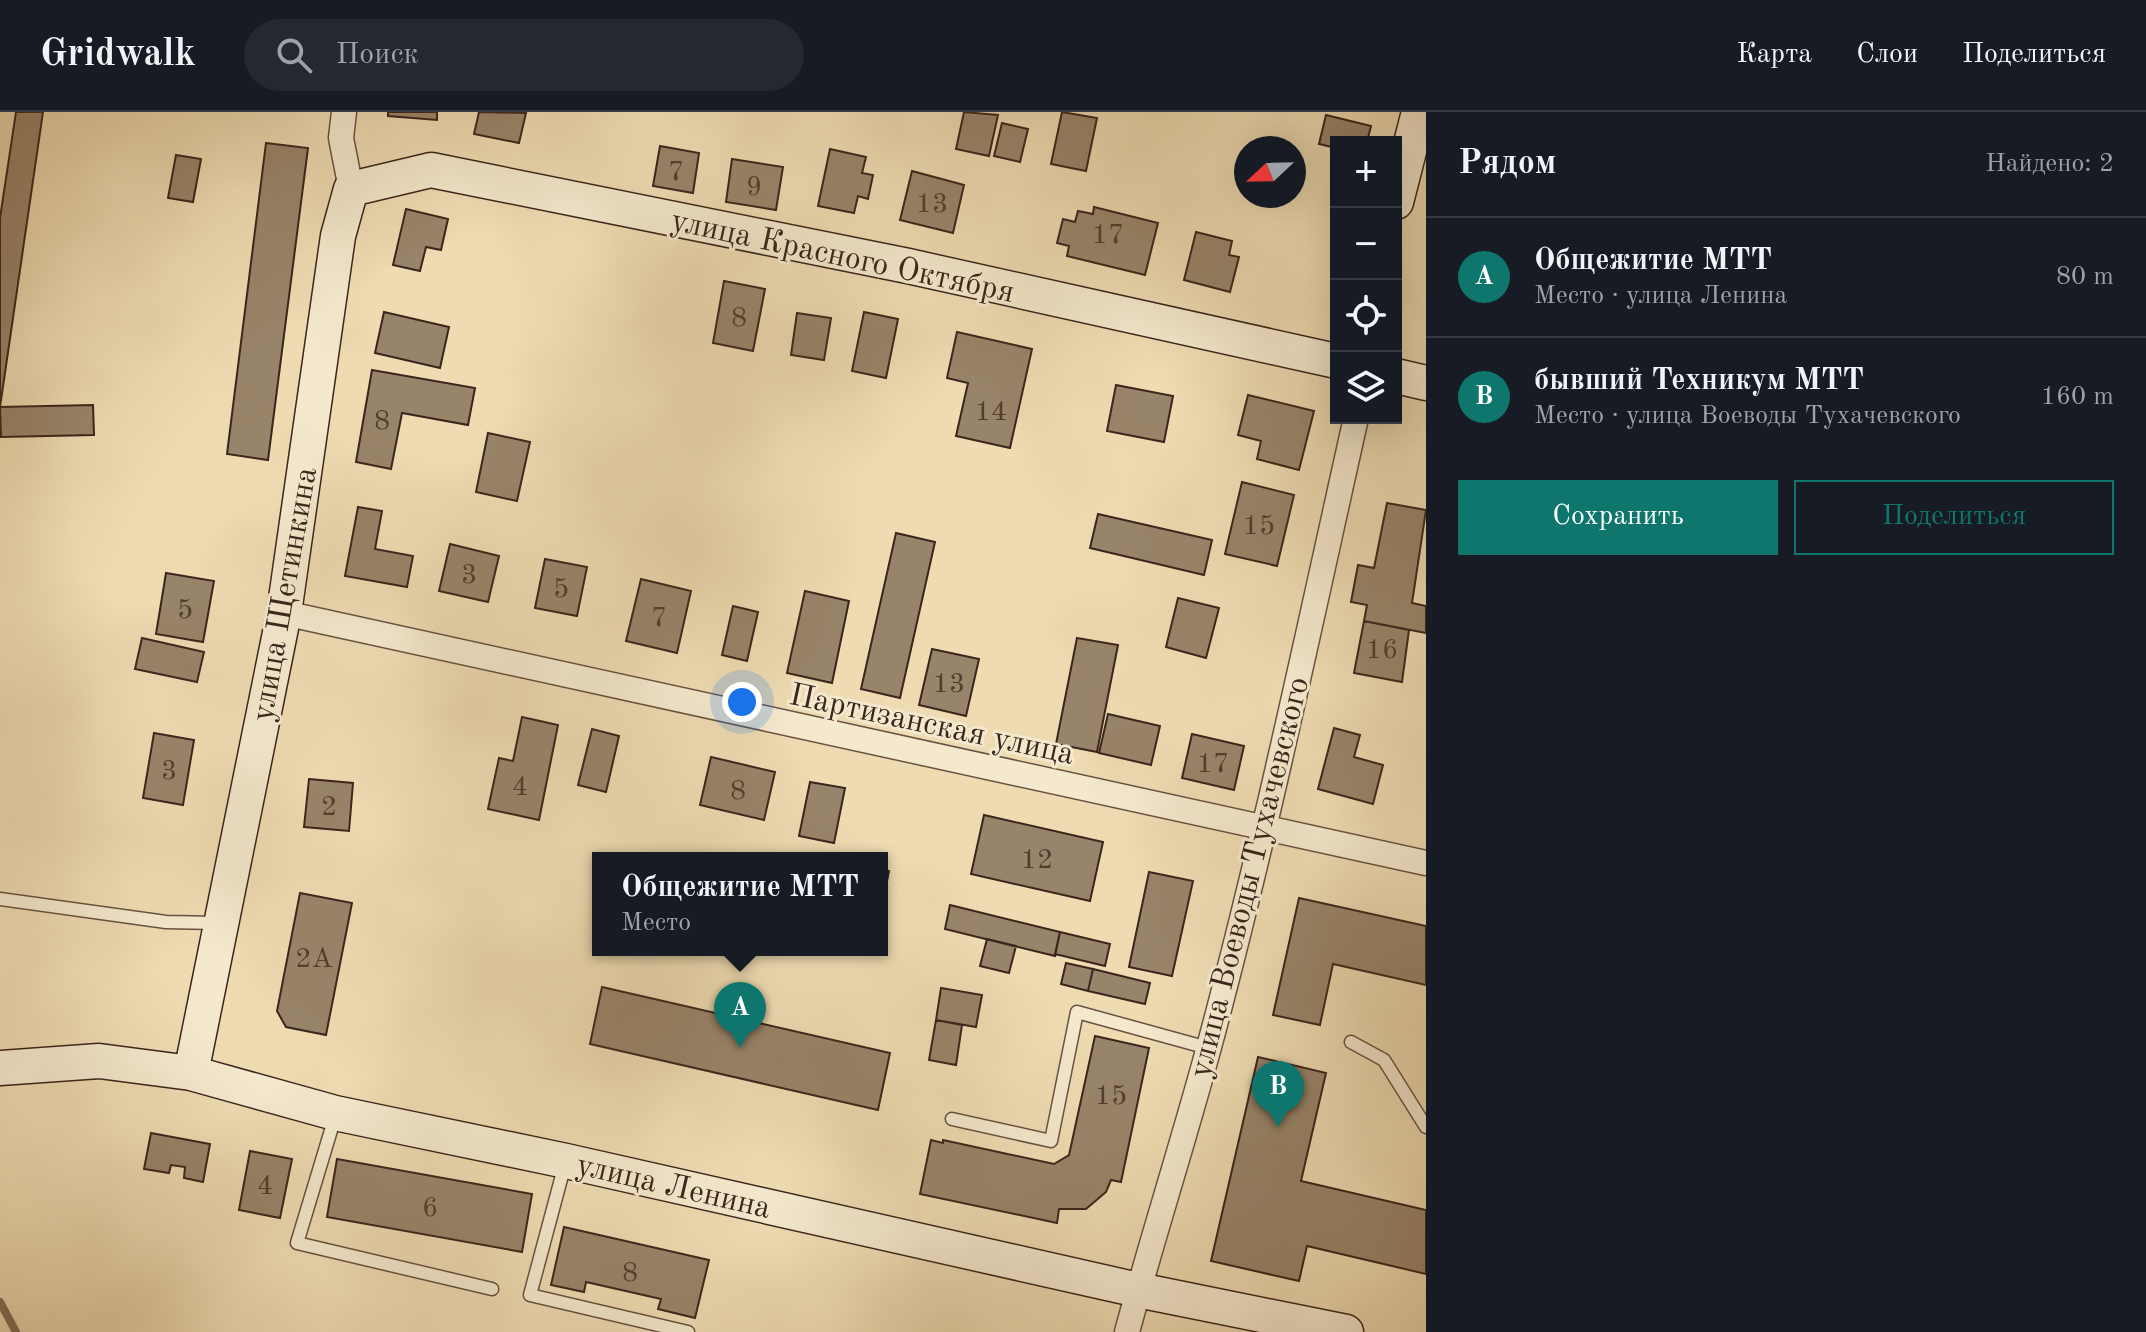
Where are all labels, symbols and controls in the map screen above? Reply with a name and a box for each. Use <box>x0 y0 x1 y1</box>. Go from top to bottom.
search box <box>244 19 804 91</box>
icon: search <box>272 33 316 77</box>
text: Gridwalk <box>40 36 196 74</box>
text: Поиск <box>336 40 419 70</box>
text: Карта <box>1736 41 1812 69</box>
text: Слои <box>1856 41 1918 69</box>
text: Поделиться <box>1962 41 2106 69</box>
north arrow <box>1234 136 1306 208</box>
map controls <box>1330 136 1402 424</box>
button: + <box>1330 136 1402 208</box>
text: Рядом <box>1458 147 1557 181</box>
text: Найдено: 2 <box>1985 151 2114 177</box>
house number: 7 <box>668 159 684 187</box>
house number: 9 <box>746 174 762 202</box>
house number: 13 <box>916 191 948 219</box>
street label: улица Красного Октября <box>668 206 1017 310</box>
button: − <box>1330 208 1402 280</box>
house number: 17 <box>1092 222 1124 250</box>
text: Общежитие МТТ <box>1534 246 1772 276</box>
text: A <box>1474 264 1494 290</box>
text: 80 m <box>2056 264 2114 290</box>
button: locate <box>1330 280 1402 352</box>
text: Место · улица Ленина <box>1534 283 1787 309</box>
house number: 8 <box>731 305 747 333</box>
button: layers <box>1330 352 1402 424</box>
text: бывший Техникум МТТ <box>1534 366 1864 396</box>
text: B <box>1475 384 1493 410</box>
text: 160 m <box>2041 384 2114 410</box>
house number: 14 <box>975 399 1007 427</box>
text: Место · улица Воеводы Тухачевского <box>1534 403 1961 429</box>
house number: 8 <box>374 408 390 436</box>
street label: улица Щетинкина <box>248 465 324 724</box>
button: Сохранить <box>1458 480 1778 555</box>
button: Поделиться <box>1794 480 2114 555</box>
house number: 15 <box>1243 513 1275 541</box>
house number: 3 <box>461 562 477 590</box>
house number: 5 <box>553 576 569 604</box>
house number: 5 <box>177 597 193 625</box>
house number: 7 <box>651 605 667 633</box>
house number: 16 <box>1366 637 1398 665</box>
house number: 13 <box>933 671 965 699</box>
street label: улица Воеводы Тухачевского <box>1186 674 1316 1081</box>
street label: Партизанская улица <box>786 680 1077 772</box>
your location <box>722 682 762 722</box>
house number: 17 <box>1197 751 1229 779</box>
house number: 3 <box>161 758 177 786</box>
house number: 4 <box>512 774 528 802</box>
house number: 8 <box>730 778 746 806</box>
house number: 2 <box>321 794 337 822</box>
house number: 12 <box>1021 847 1053 875</box>
popup <box>592 852 888 956</box>
text: Общежитие МТТ <box>621 873 859 903</box>
text: Место <box>621 910 691 936</box>
house number: 2А <box>295 946 333 974</box>
pin: A <box>714 982 766 1048</box>
pin: B <box>1252 1061 1304 1127</box>
house number: 15 <box>1095 1083 1127 1111</box>
street label: улица Ленина <box>573 1150 774 1226</box>
house number: 4 <box>257 1173 273 1201</box>
house number: 6 <box>422 1195 438 1223</box>
house number: 8 <box>622 1260 638 1288</box>

